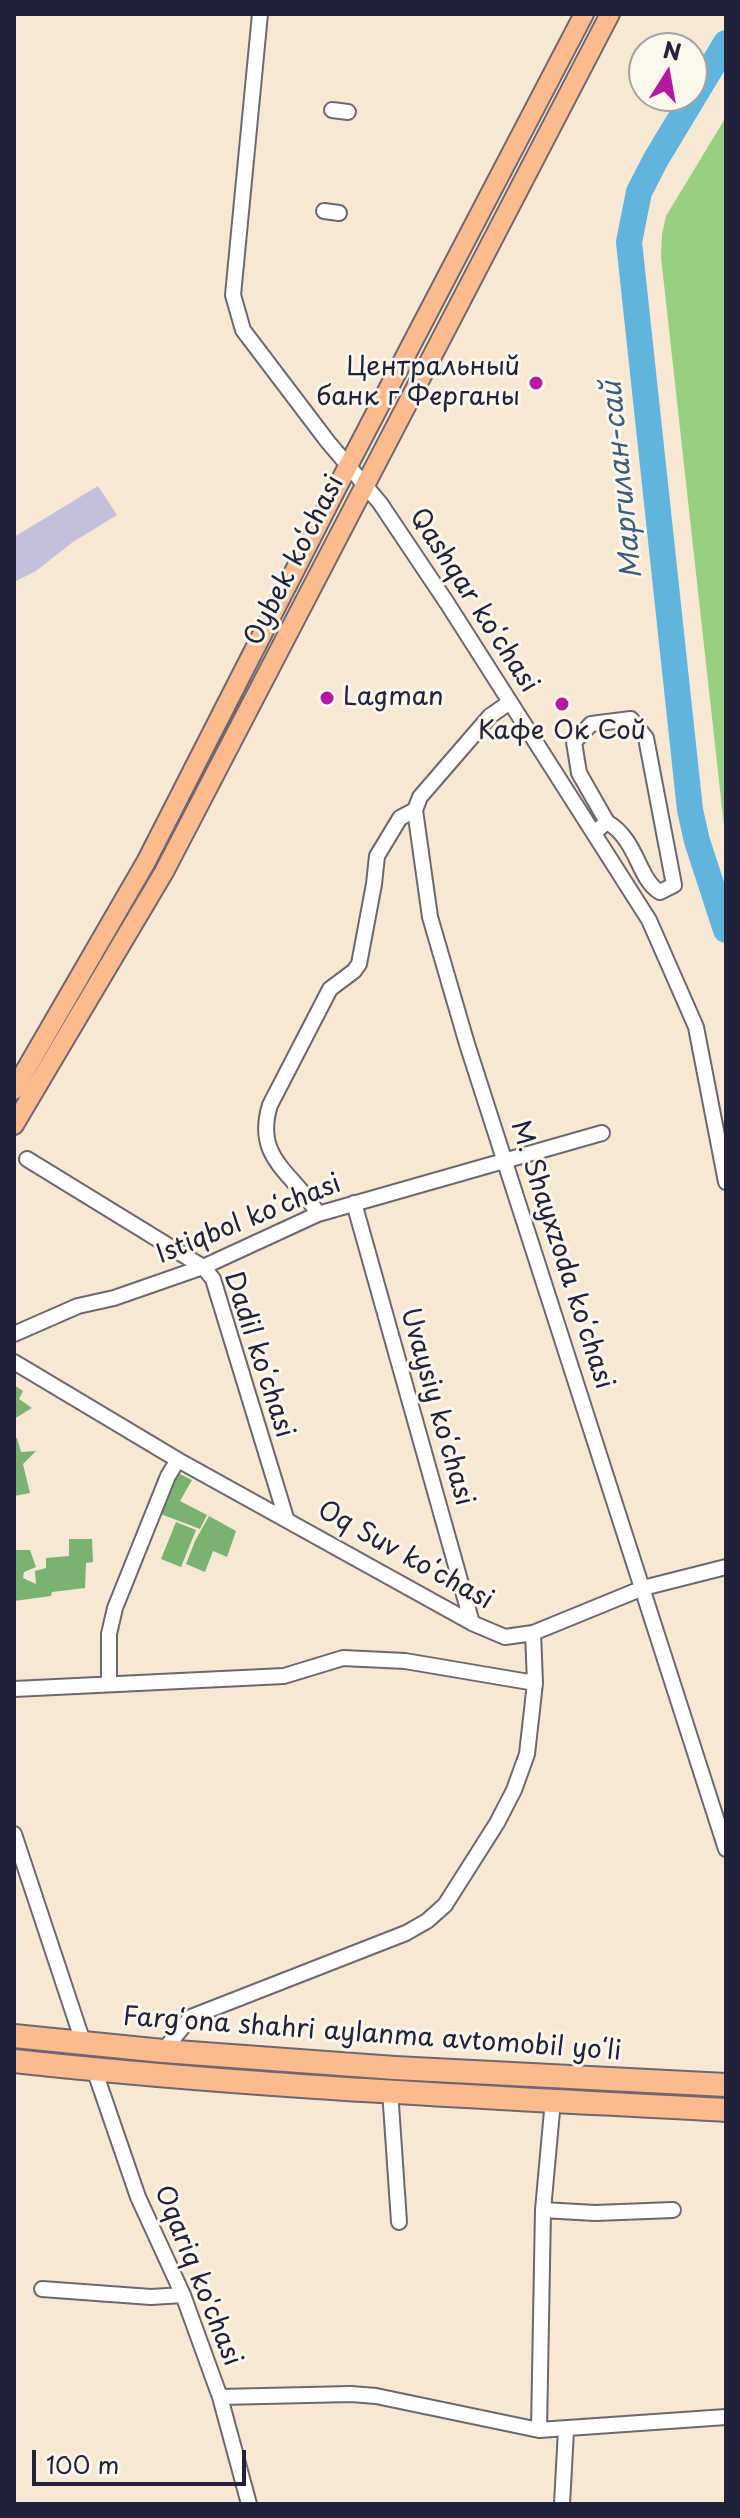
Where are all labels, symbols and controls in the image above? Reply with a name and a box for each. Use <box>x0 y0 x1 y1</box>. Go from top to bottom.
north arrow <box>628 32 708 112</box>
text: N <box>661 32 684 68</box>
place label: Центральный банк г Ферганы <box>316 352 520 414</box>
marker: Центральный банк г Ферганы <box>527 374 545 392</box>
water label: Маргилан-сай <box>596 380 650 580</box>
street label: Oybek ko‘chasi <box>239 471 351 651</box>
street label: Qashqar koʻchasi <box>402 503 544 699</box>
place label: Lagman <box>343 682 444 714</box>
marker: Lagman <box>318 689 336 707</box>
marker: Кафе Ок Сой <box>553 695 571 713</box>
place label: Кафе Ок Сой <box>478 716 646 748</box>
street label: M. Shayxzoda koʻchasi <box>503 1117 619 1393</box>
street label: Istiqbol koʻchasi <box>152 1169 346 1271</box>
street label: Dadil koʻchasi <box>216 1268 300 1442</box>
street label: Uvaysiy koʻchasi <box>393 1304 479 1510</box>
street label: Oq Suv koʻchasi <box>312 1495 498 1617</box>
street label: Fargʻona shahri aylanma avtomobil yoʻli <box>122 2002 622 2068</box>
street label: Oqariq ko'chasi <box>147 2181 247 2371</box>
scale bar <box>36 2434 250 2484</box>
text: 100 m <box>46 2446 119 2482</box>

